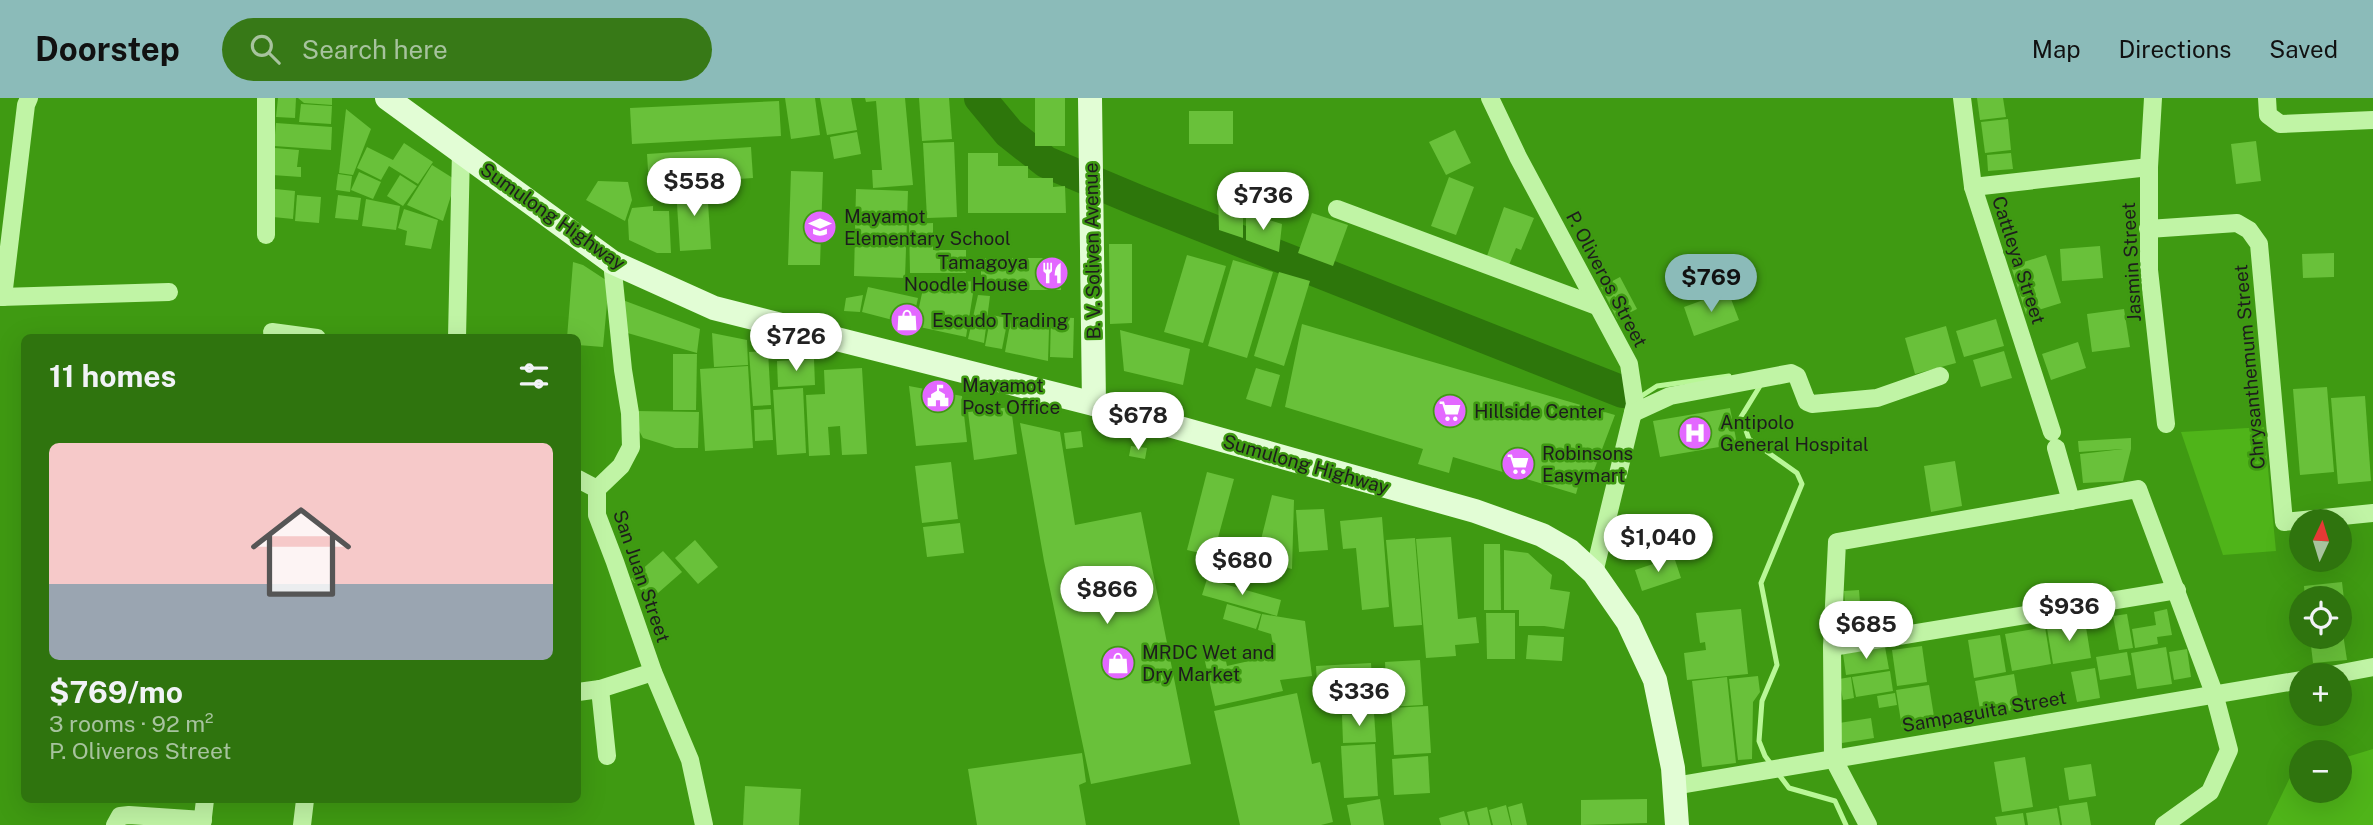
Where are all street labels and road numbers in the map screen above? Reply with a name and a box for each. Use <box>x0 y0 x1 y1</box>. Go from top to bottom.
street label: Sumulong Highway <box>476 158 630 274</box>
street label: B. V. Soliven Avenue <box>1079 163 1105 339</box>
street label: Cattleya Street <box>1988 193 2050 327</box>
street label: Jasmin Street <box>2117 202 2145 322</box>
street label: P. Oliveros Street <box>1562 207 1652 351</box>
street label: Chrysanthemum Street <box>2229 264 2269 470</box>
street label: Sumulong Highway <box>1221 430 1391 498</box>
street label: San Juan Street <box>609 507 675 645</box>
street label: Sampaguita Street <box>1900 686 2068 736</box>

